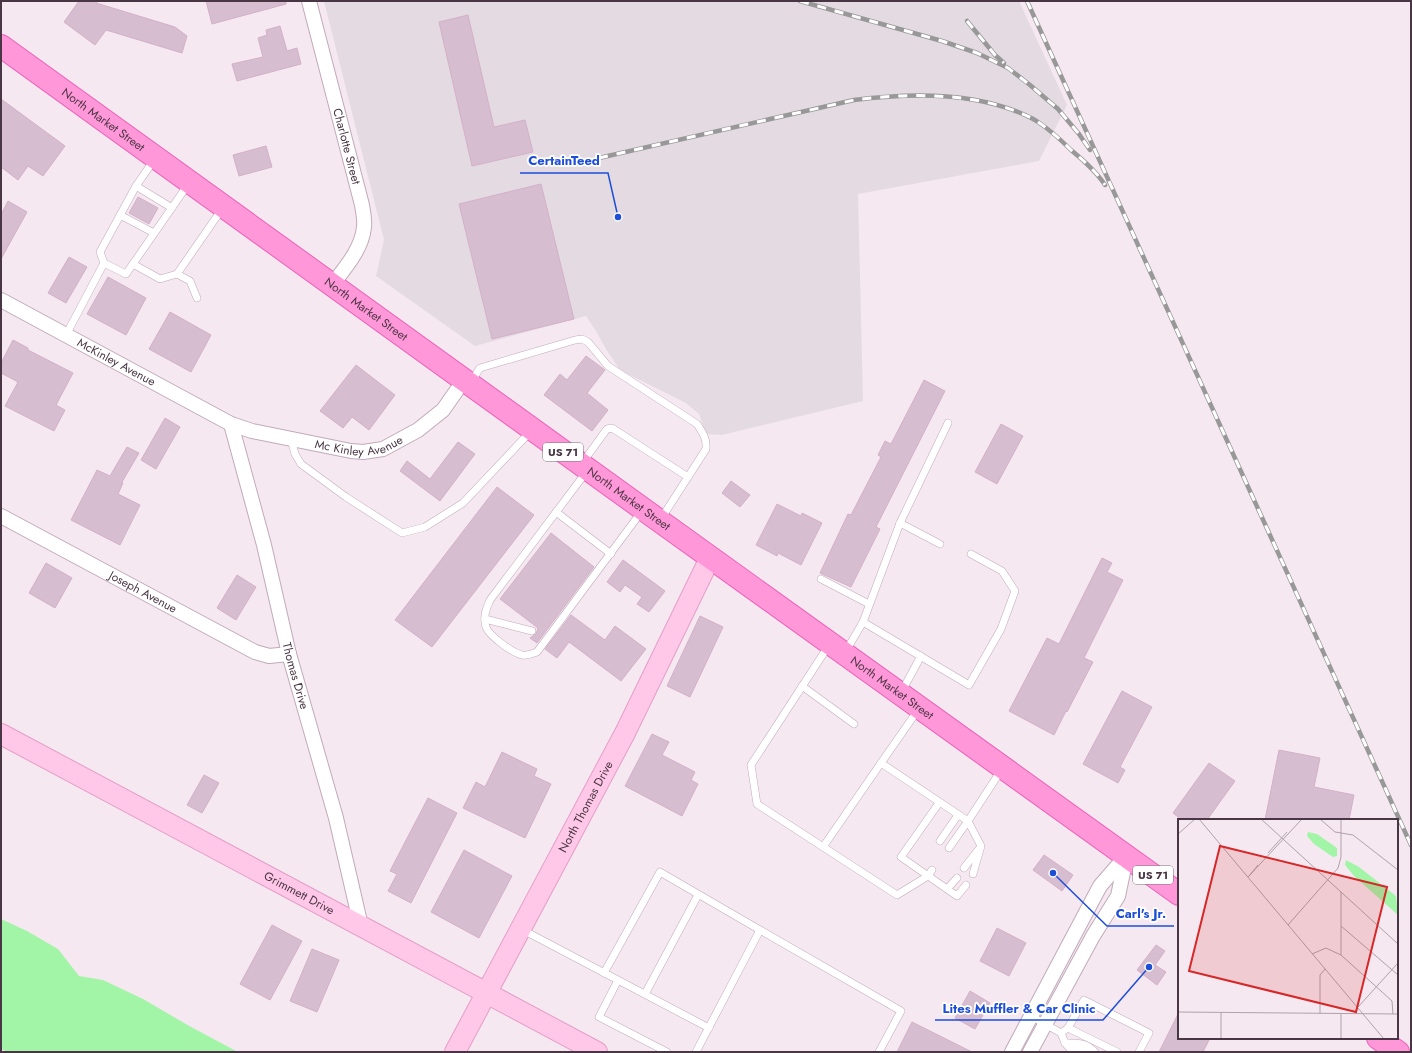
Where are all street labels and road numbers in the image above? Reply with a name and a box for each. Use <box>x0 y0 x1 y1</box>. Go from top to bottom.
street label: North Market Street <box>58 83 149 156</box>
street label: Charlotte Street <box>328 106 365 186</box>
street label: North Market Street <box>321 273 411 346</box>
street label: McKinley Avenue <box>74 334 159 391</box>
street label: Mc Kinley Avenue <box>313 431 406 461</box>
road number: US 71 <box>543 443 583 461</box>
street label: North Market Street <box>583 463 674 535</box>
street label: Joseph Avenue <box>104 565 180 618</box>
street label: Thomas Drive <box>278 641 313 711</box>
street label: North Market Street <box>846 652 937 724</box>
street label: North Thomas Drive <box>554 758 618 856</box>
road number: US 71 <box>1133 866 1173 884</box>
street label: Grimmett Drive <box>261 867 338 919</box>

